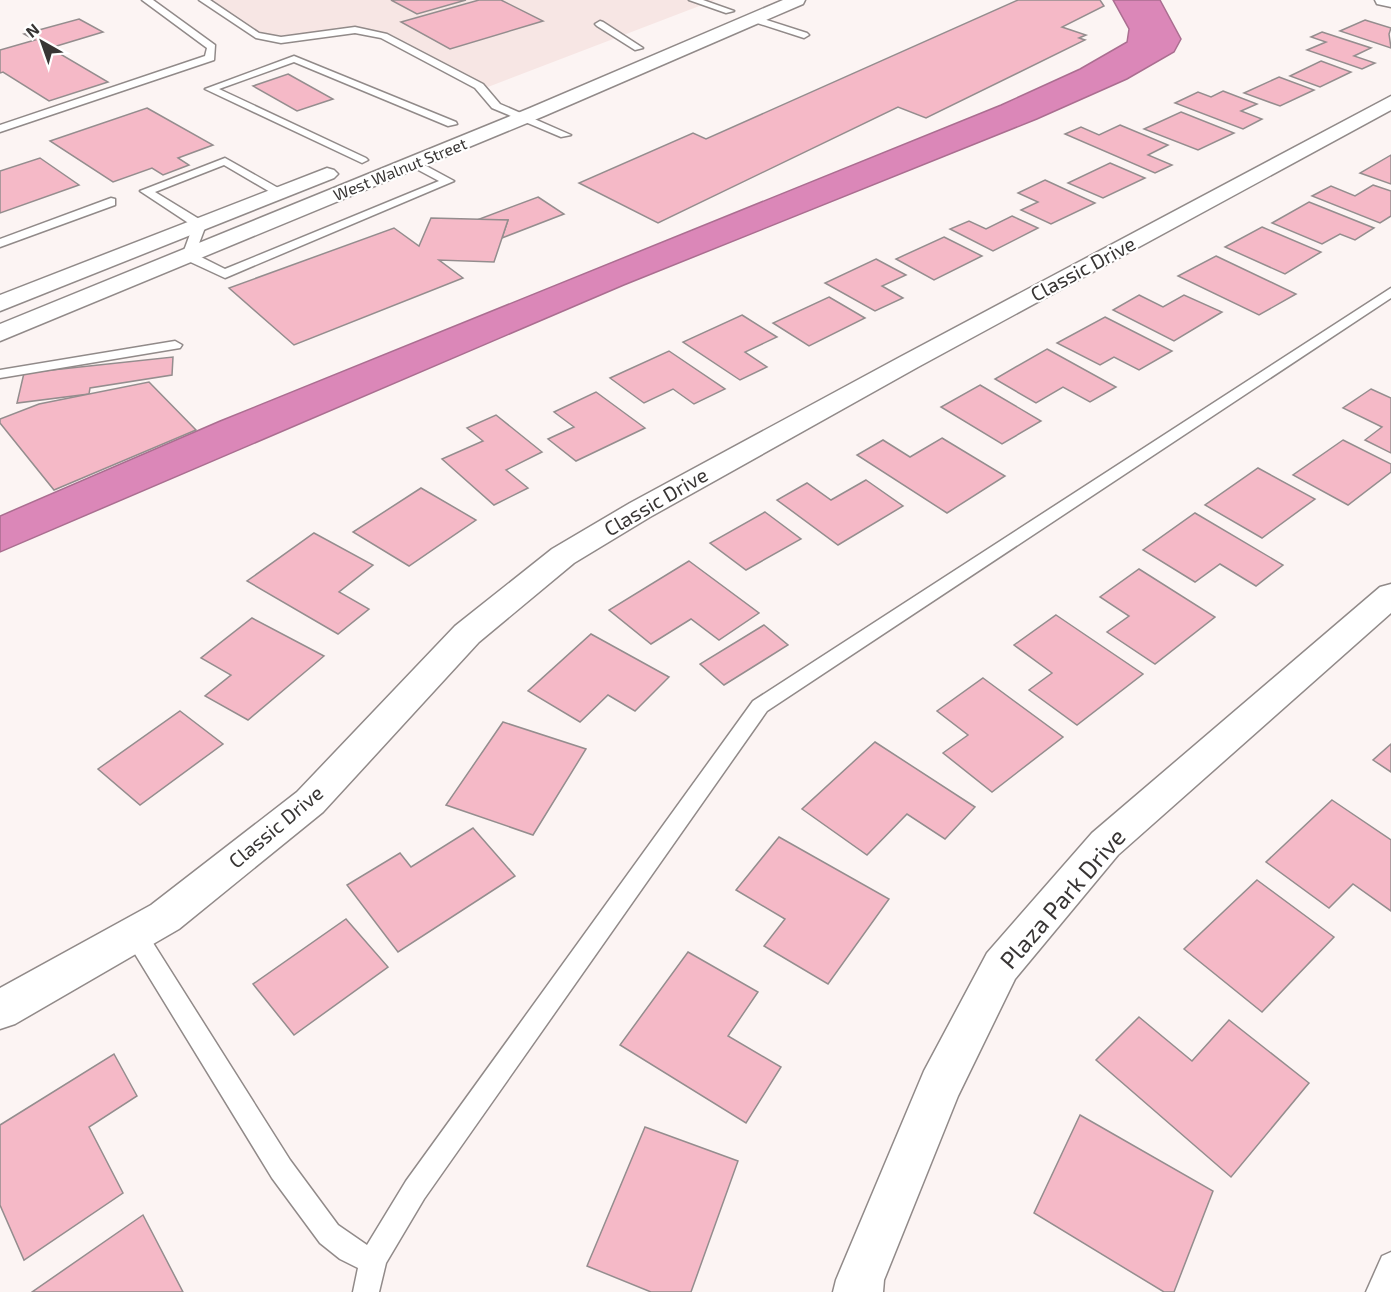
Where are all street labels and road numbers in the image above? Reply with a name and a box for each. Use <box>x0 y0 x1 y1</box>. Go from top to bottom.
street label: West Walnut Street <box>330 133 469 204</box>
street label: Classic Drive <box>1026 230 1139 306</box>
street label: Classic Drive <box>600 462 711 540</box>
street label: Classic Drive <box>223 780 327 872</box>
street label: Plaza Park Drive <box>993 822 1131 974</box>

